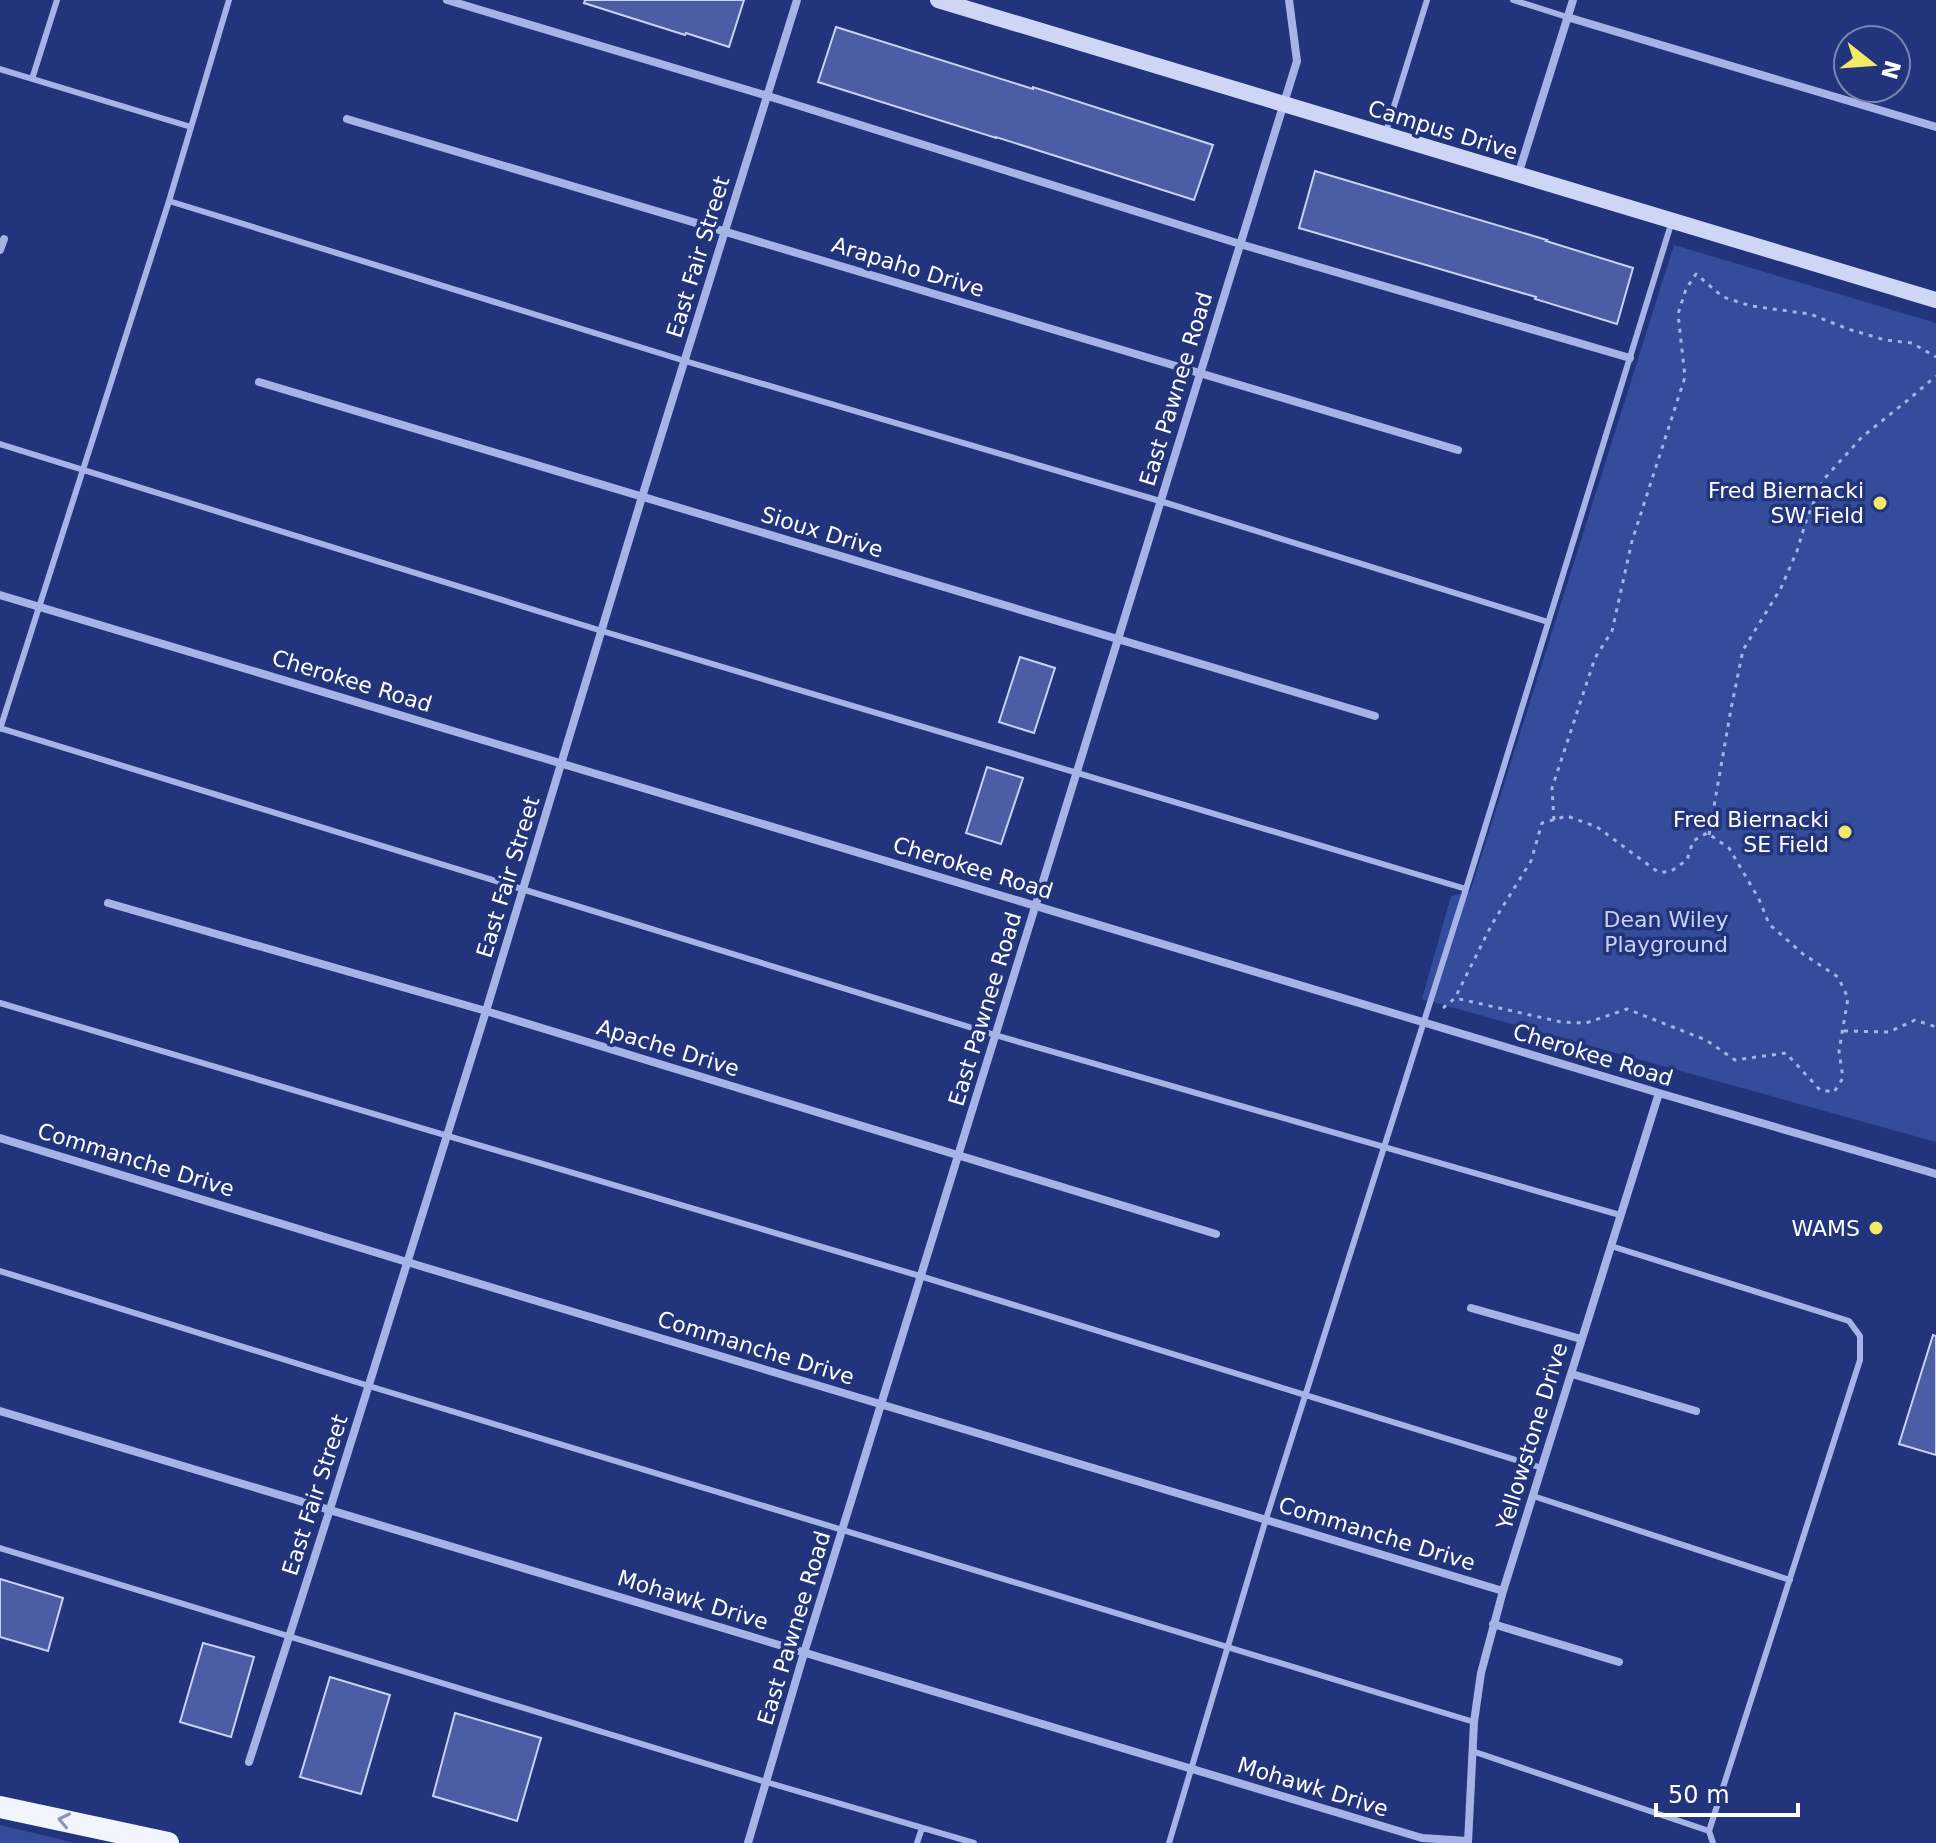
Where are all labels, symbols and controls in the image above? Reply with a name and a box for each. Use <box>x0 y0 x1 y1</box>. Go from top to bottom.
north arrow <box>1832 24 1912 104</box>
text: N <box>1876 57 1905 82</box>
street label: Campus Drive <box>1365 95 1521 165</box>
street label: East Fair Street <box>662 173 735 341</box>
street label: Arapaho Drive <box>829 232 987 302</box>
street label: East Pawnee Road <box>1135 289 1217 489</box>
place label: Fred Biernacki SW Field <box>1708 478 1864 528</box>
marker: Fred Biernacki SW Field <box>1871 494 1889 512</box>
street label: Sioux Drive <box>758 502 886 562</box>
street label: Cherokee Road <box>269 645 435 717</box>
street label: East Fair Street <box>472 793 545 961</box>
place label: Fred Biernacki SE Field <box>1673 807 1829 857</box>
marker: Fred Biernacki SE Field <box>1836 823 1854 841</box>
street label: Cherokee Road <box>890 832 1056 904</box>
park label: Dean Wiley Playground <box>1604 907 1728 957</box>
street label: East Pawnee Road <box>944 909 1026 1109</box>
street label: Apache Drive <box>594 1014 742 1082</box>
street label: Cherokee Road <box>1510 1019 1676 1091</box>
street label: Commanche Drive <box>35 1118 237 1202</box>
place label: WAMS <box>1791 1216 1860 1241</box>
marker: WAMS <box>1867 1219 1885 1237</box>
street label: Commanche Drive <box>655 1306 857 1390</box>
street label: Yellowstone Drive <box>1491 1339 1572 1534</box>
street label: East Fair Street <box>277 1411 353 1579</box>
street label: Commanche Drive <box>1276 1492 1478 1576</box>
street label: East Pawnee Road <box>753 1528 835 1728</box>
street label: Mohawk Drive <box>615 1565 771 1635</box>
street label: Mohawk Drive <box>1235 1752 1391 1822</box>
scale bar <box>1656 1767 1798 1817</box>
text: 50 m <box>1668 1781 1730 1809</box>
one-way arrow <box>57 1813 71 1830</box>

